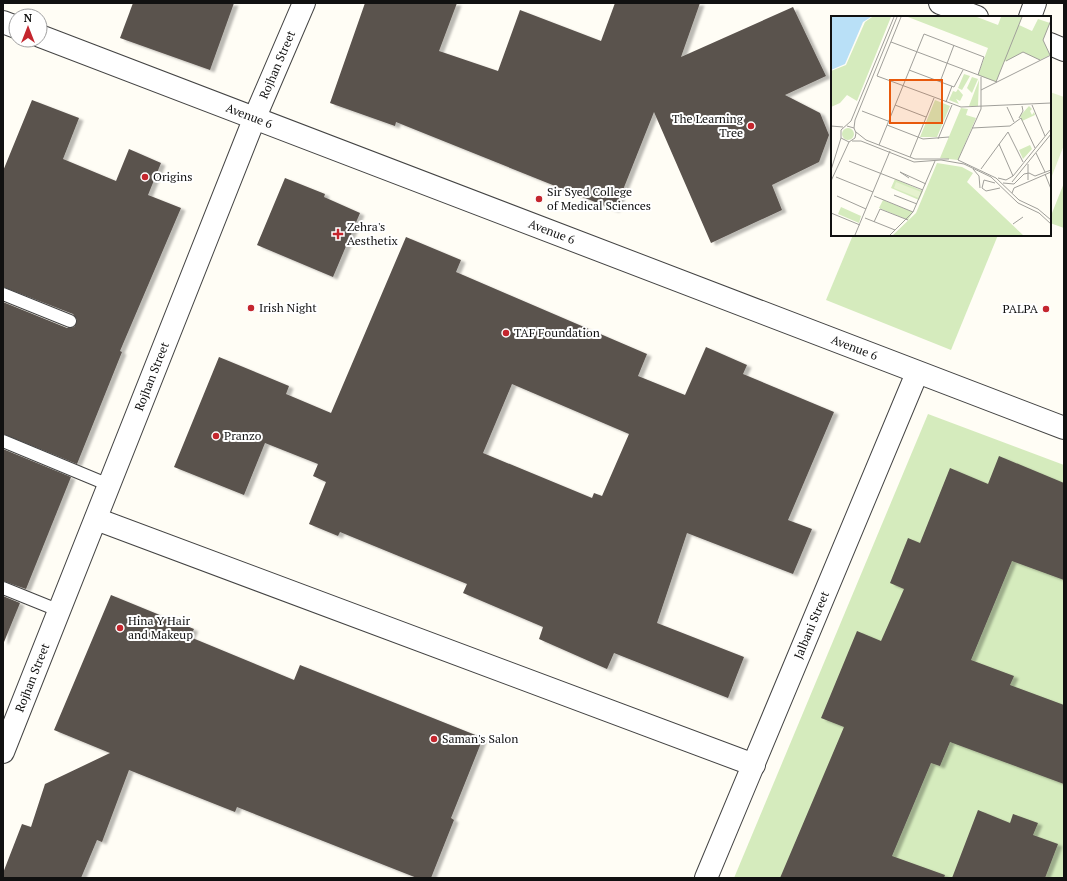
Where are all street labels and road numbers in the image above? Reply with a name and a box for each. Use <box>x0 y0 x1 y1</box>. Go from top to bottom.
street label: Rojhan Street <box>256 28 298 101</box>
street label: Avenue 6 <box>224 100 275 132</box>
street label: Avenue 6 <box>527 216 578 247</box>
street label: Avenue 6 <box>829 332 881 363</box>
street label: Rojhan Street <box>131 339 172 413</box>
street label: Jalbani Street <box>790 588 832 661</box>
street label: Rojhan Street <box>12 640 53 714</box>

